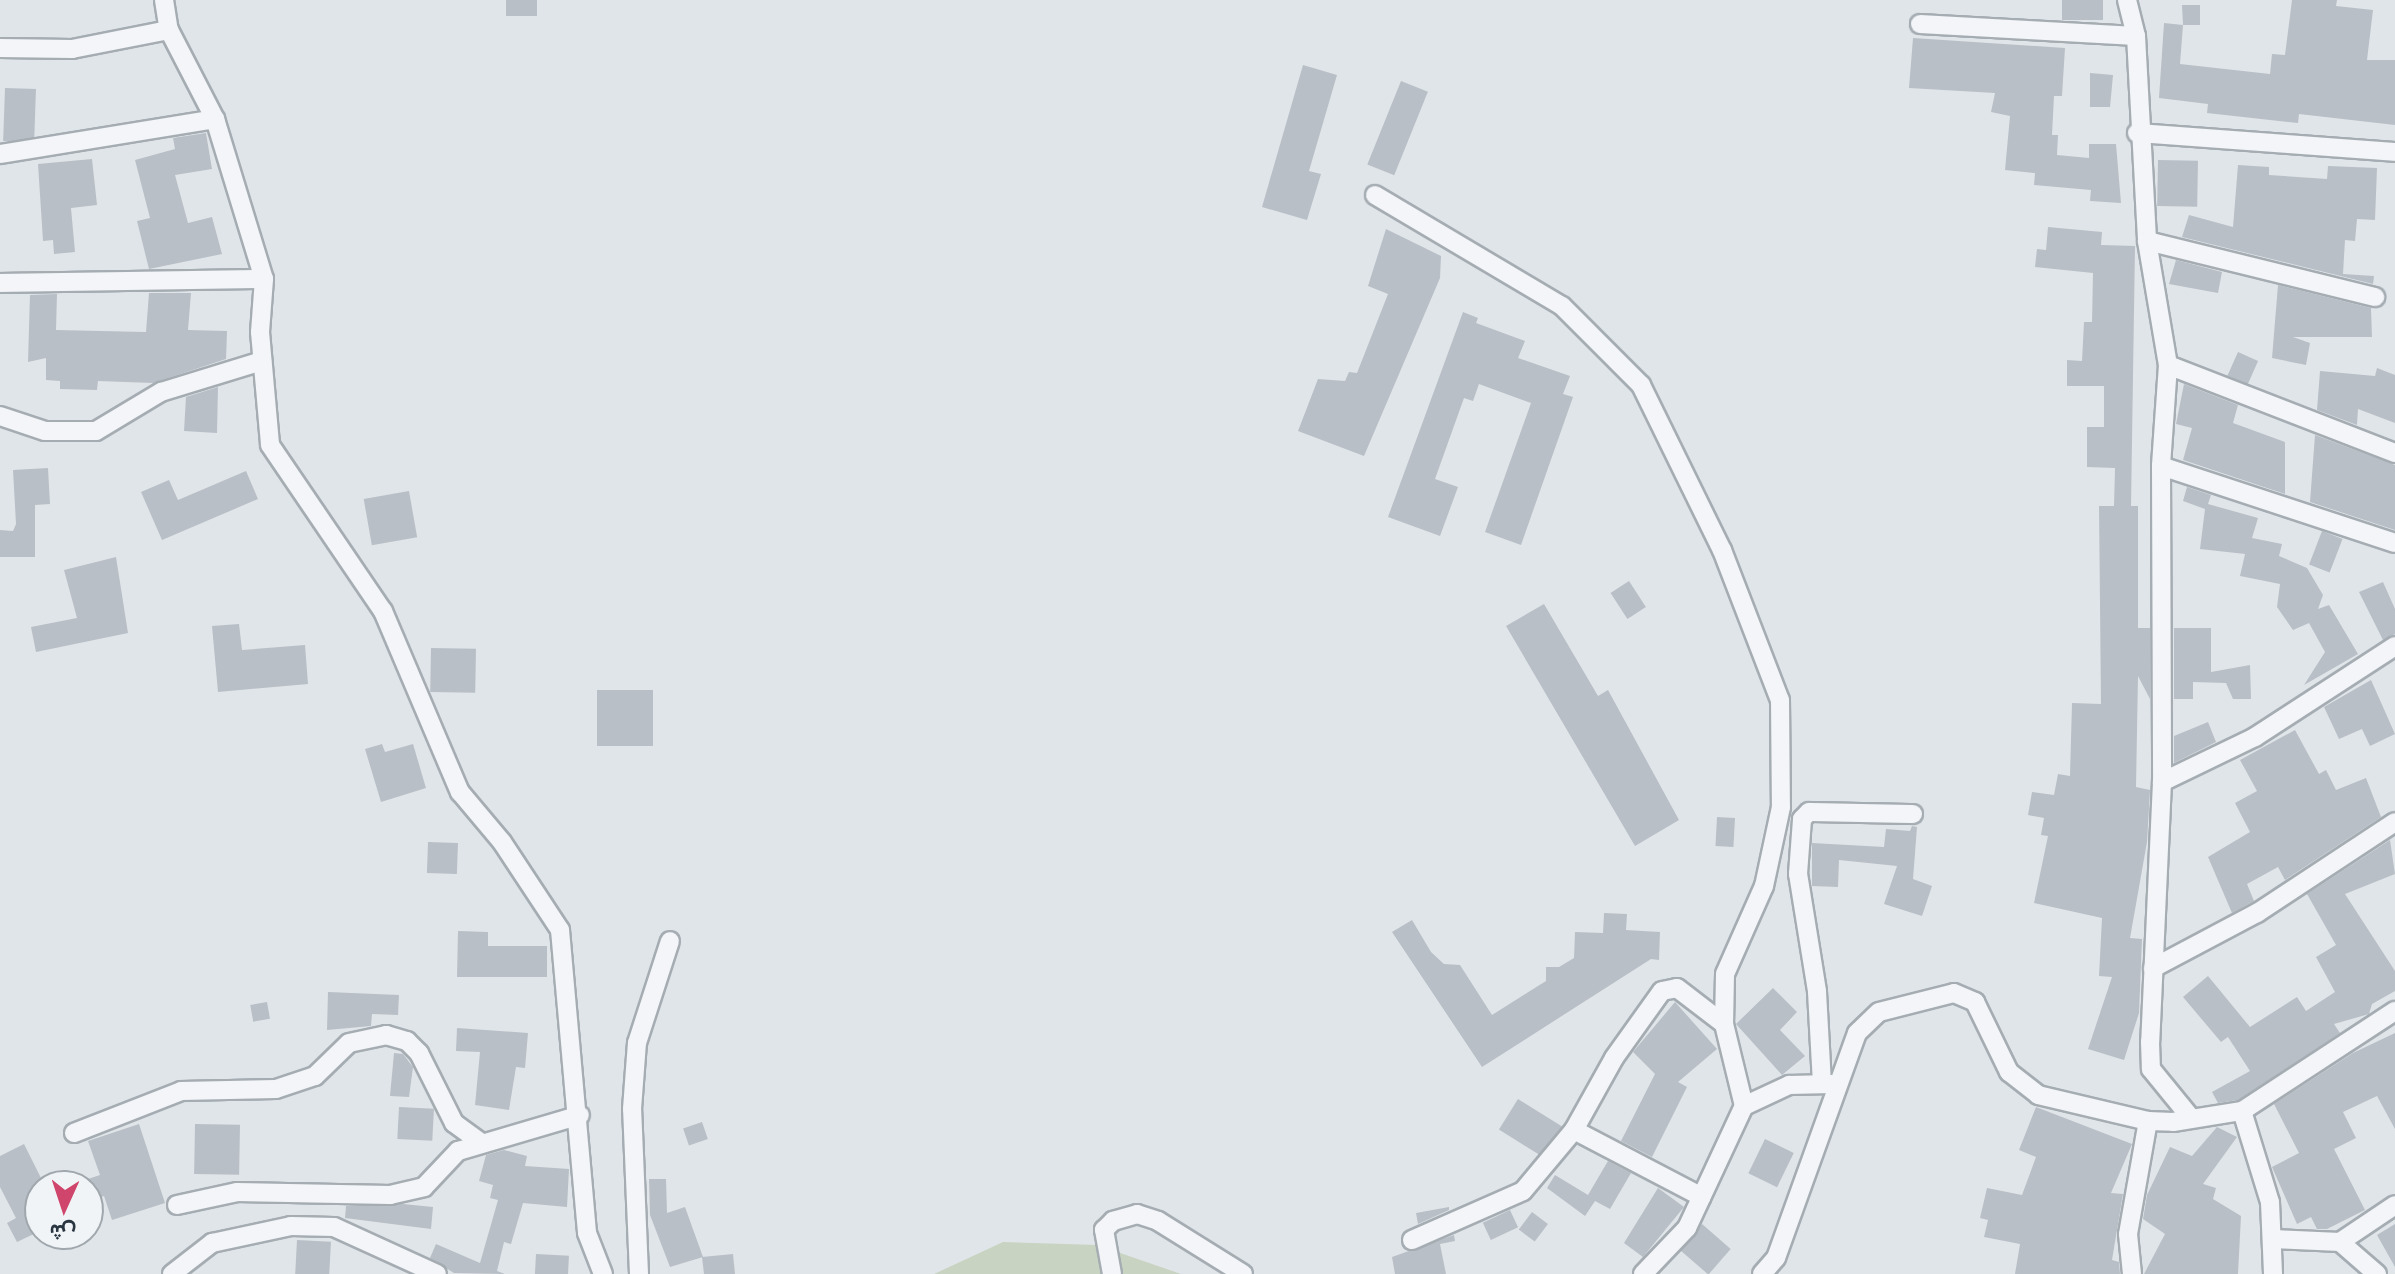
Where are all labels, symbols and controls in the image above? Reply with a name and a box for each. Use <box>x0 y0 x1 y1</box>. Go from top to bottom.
north arrow <box>24 1170 104 1250</box>
text: ش <box>49 1220 77 1244</box>

